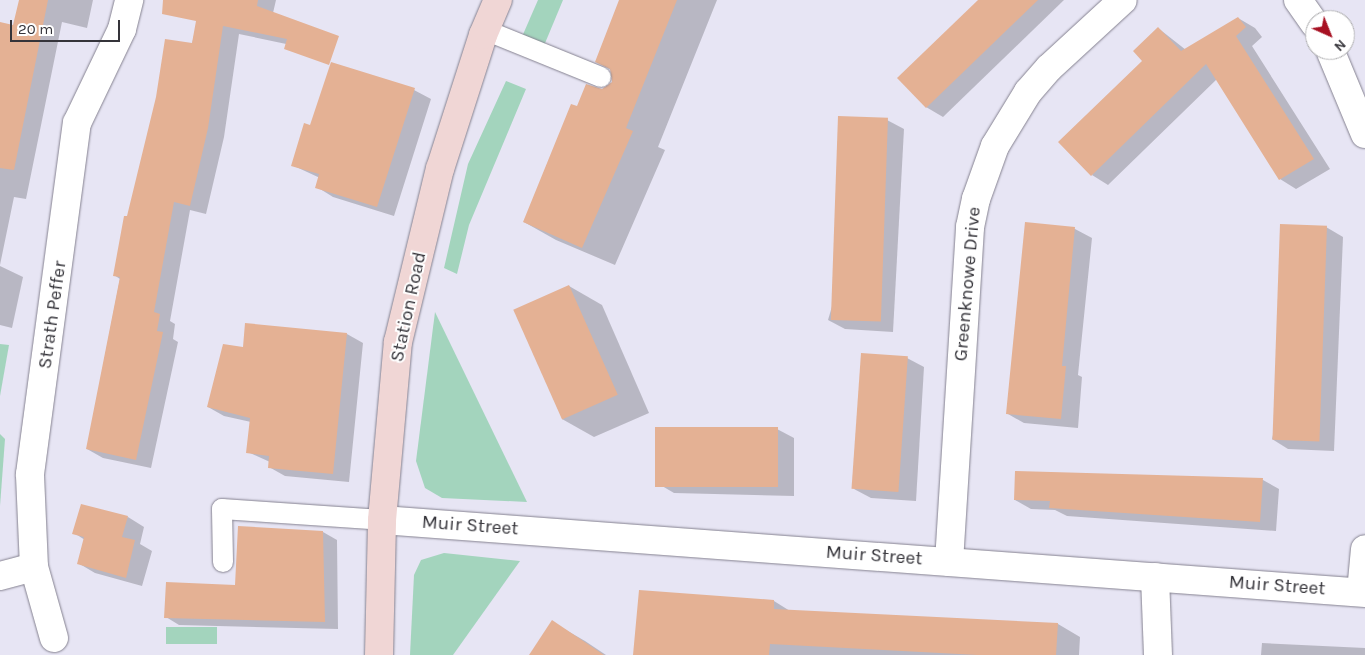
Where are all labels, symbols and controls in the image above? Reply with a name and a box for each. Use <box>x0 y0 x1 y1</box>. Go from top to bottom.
scale bar <box>12 10 122 42</box>
north arrow <box>1305 10 1355 60</box>
text: 20 m <box>18 20 53 38</box>
text: N <box>1331 36 1350 55</box>
street label: Greenknowe Drive <box>950 206 986 362</box>
street label: Station Road <box>386 250 432 364</box>
street label: Strath Peffer <box>34 259 72 371</box>
street label: Muir Street <box>421 511 519 541</box>
street label: Muir Street <box>825 541 923 571</box>
street label: Muir Street <box>1228 571 1326 601</box>

